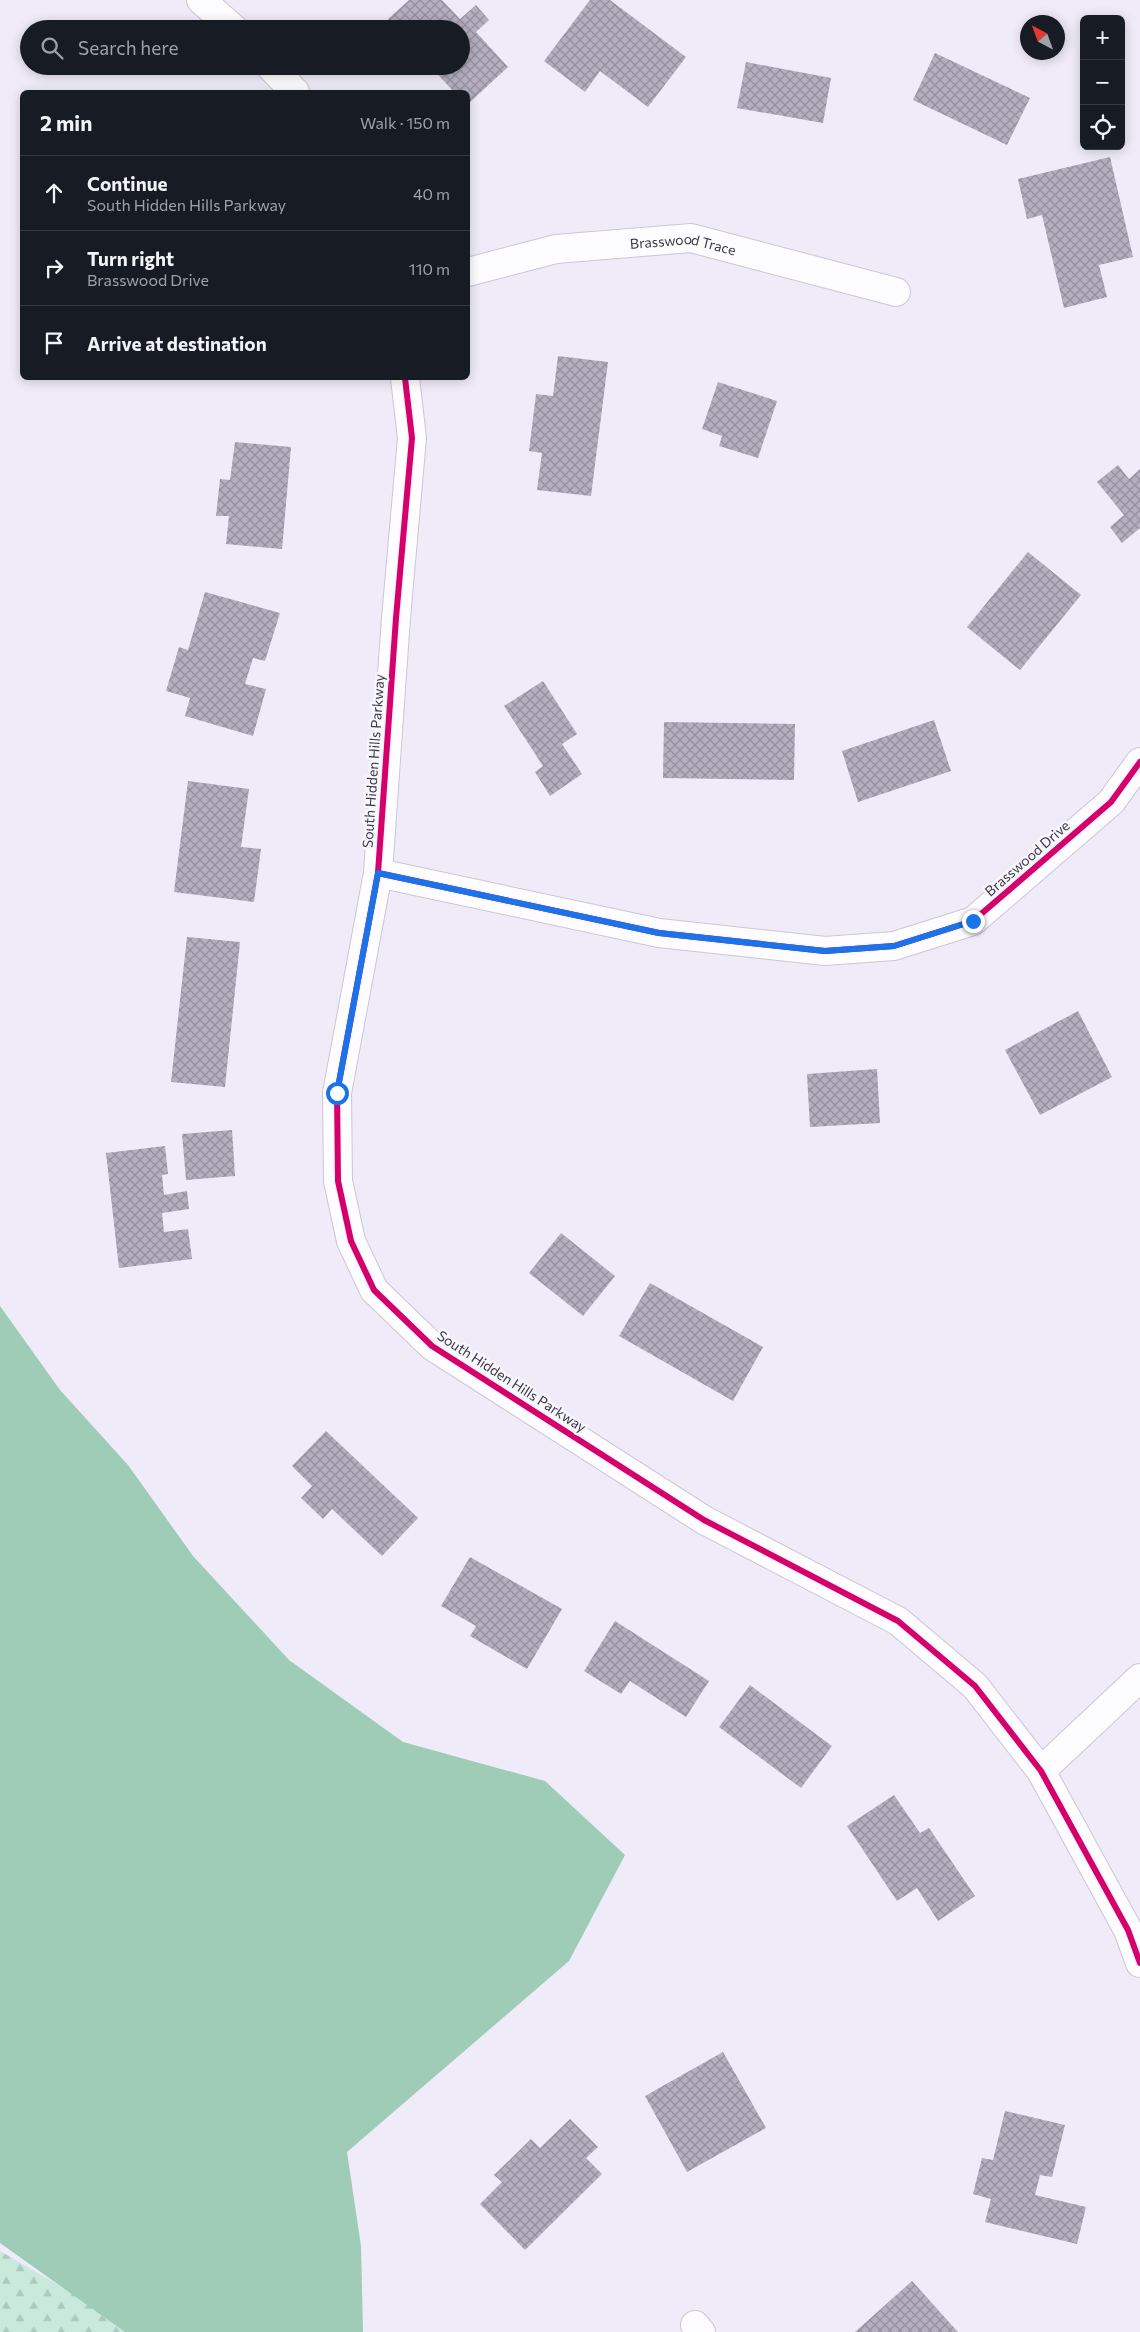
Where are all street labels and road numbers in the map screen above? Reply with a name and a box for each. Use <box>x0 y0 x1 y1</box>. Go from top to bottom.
street label: Brasswood Trace <box>629 229 738 258</box>
street label: South Hidden Hills Parkway <box>358 674 388 848</box>
street label: Brasswood Drive <box>981 817 1073 899</box>
street label: South Hidden Hills Parkway <box>434 1326 590 1436</box>

